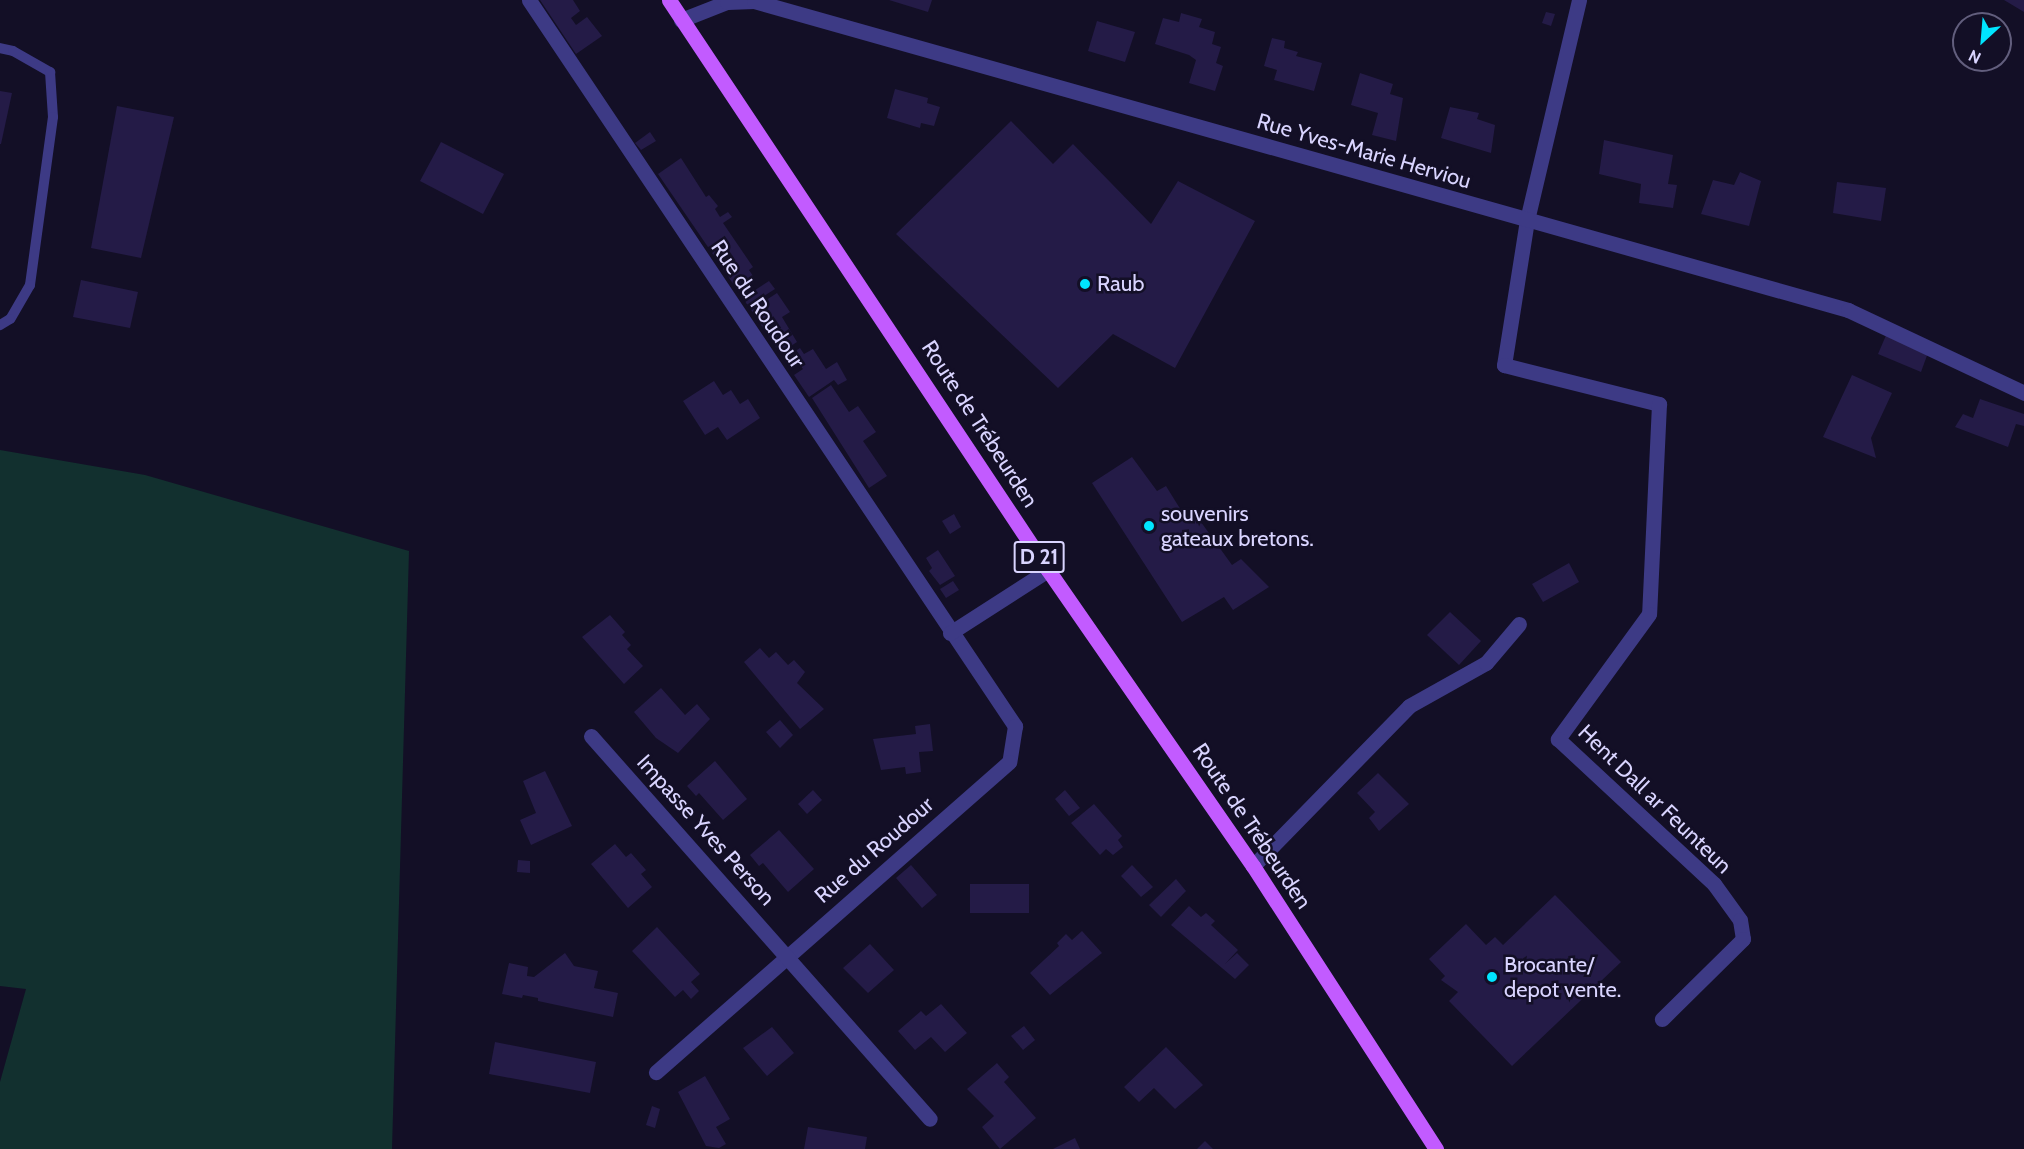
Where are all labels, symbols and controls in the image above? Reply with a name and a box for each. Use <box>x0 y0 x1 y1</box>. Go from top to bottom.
north arrow <box>1952 12 2012 72</box>
text: N <box>1966 46 1984 68</box>
street label: Rue Yves-Marie Herviou <box>1254 108 1474 194</box>
street label: Rue du Roudour <box>705 235 811 373</box>
place label: Raub <box>1097 271 1144 297</box>
marker: Raub <box>1078 277 1092 291</box>
street label: Route de Trébeurden <box>916 336 1044 512</box>
place label: souvenirs gateaux bretons. <box>1161 500 1314 552</box>
marker: souvenirs gateaux bretons. <box>1142 519 1156 533</box>
road number: D 21 <box>1014 539 1064 575</box>
street label: Hent Dall ar Feunteun <box>1573 719 1737 879</box>
street label: Route de Trébeurden <box>1187 738 1317 914</box>
street label: Impasse Yves Person <box>631 749 781 911</box>
street label: Rue du Roudour <box>809 791 939 909</box>
place label: Brocante/ depot vente. <box>1504 951 1621 1002</box>
marker: Brocante/ depot vente. <box>1485 970 1499 984</box>

